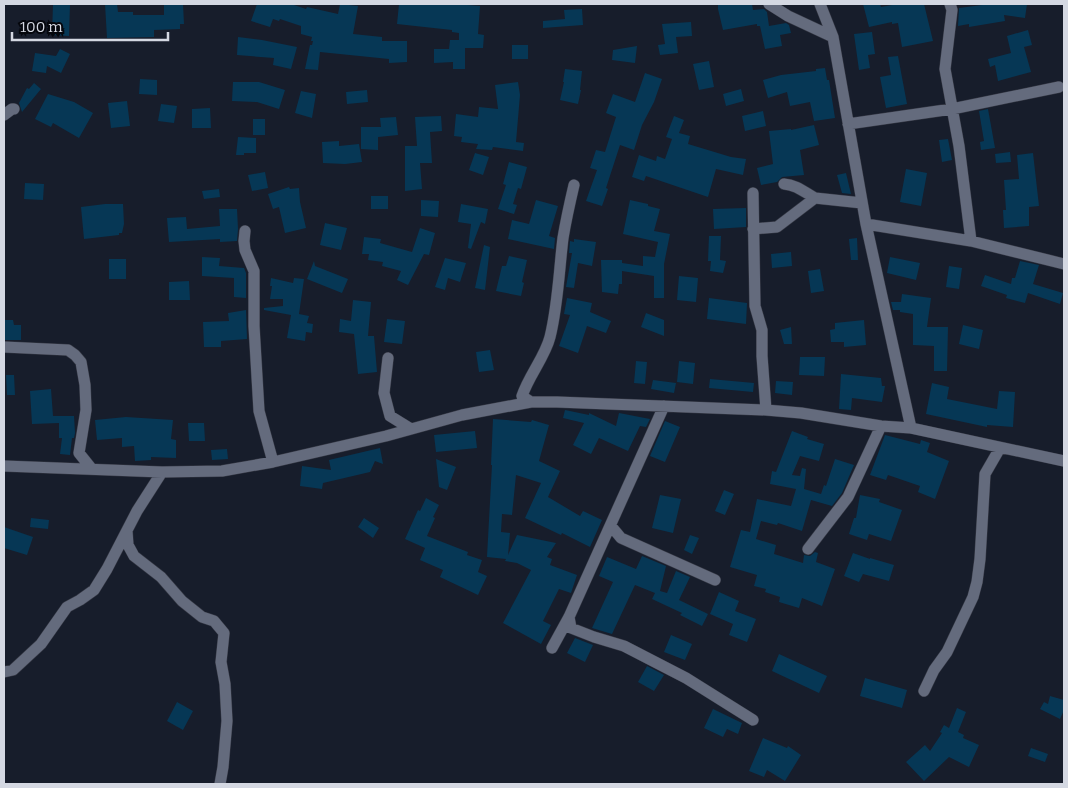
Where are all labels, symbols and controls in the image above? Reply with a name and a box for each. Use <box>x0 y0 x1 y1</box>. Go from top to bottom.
scale bar <box>12 10 169 42</box>
text: 100 m <box>20 18 63 36</box>

